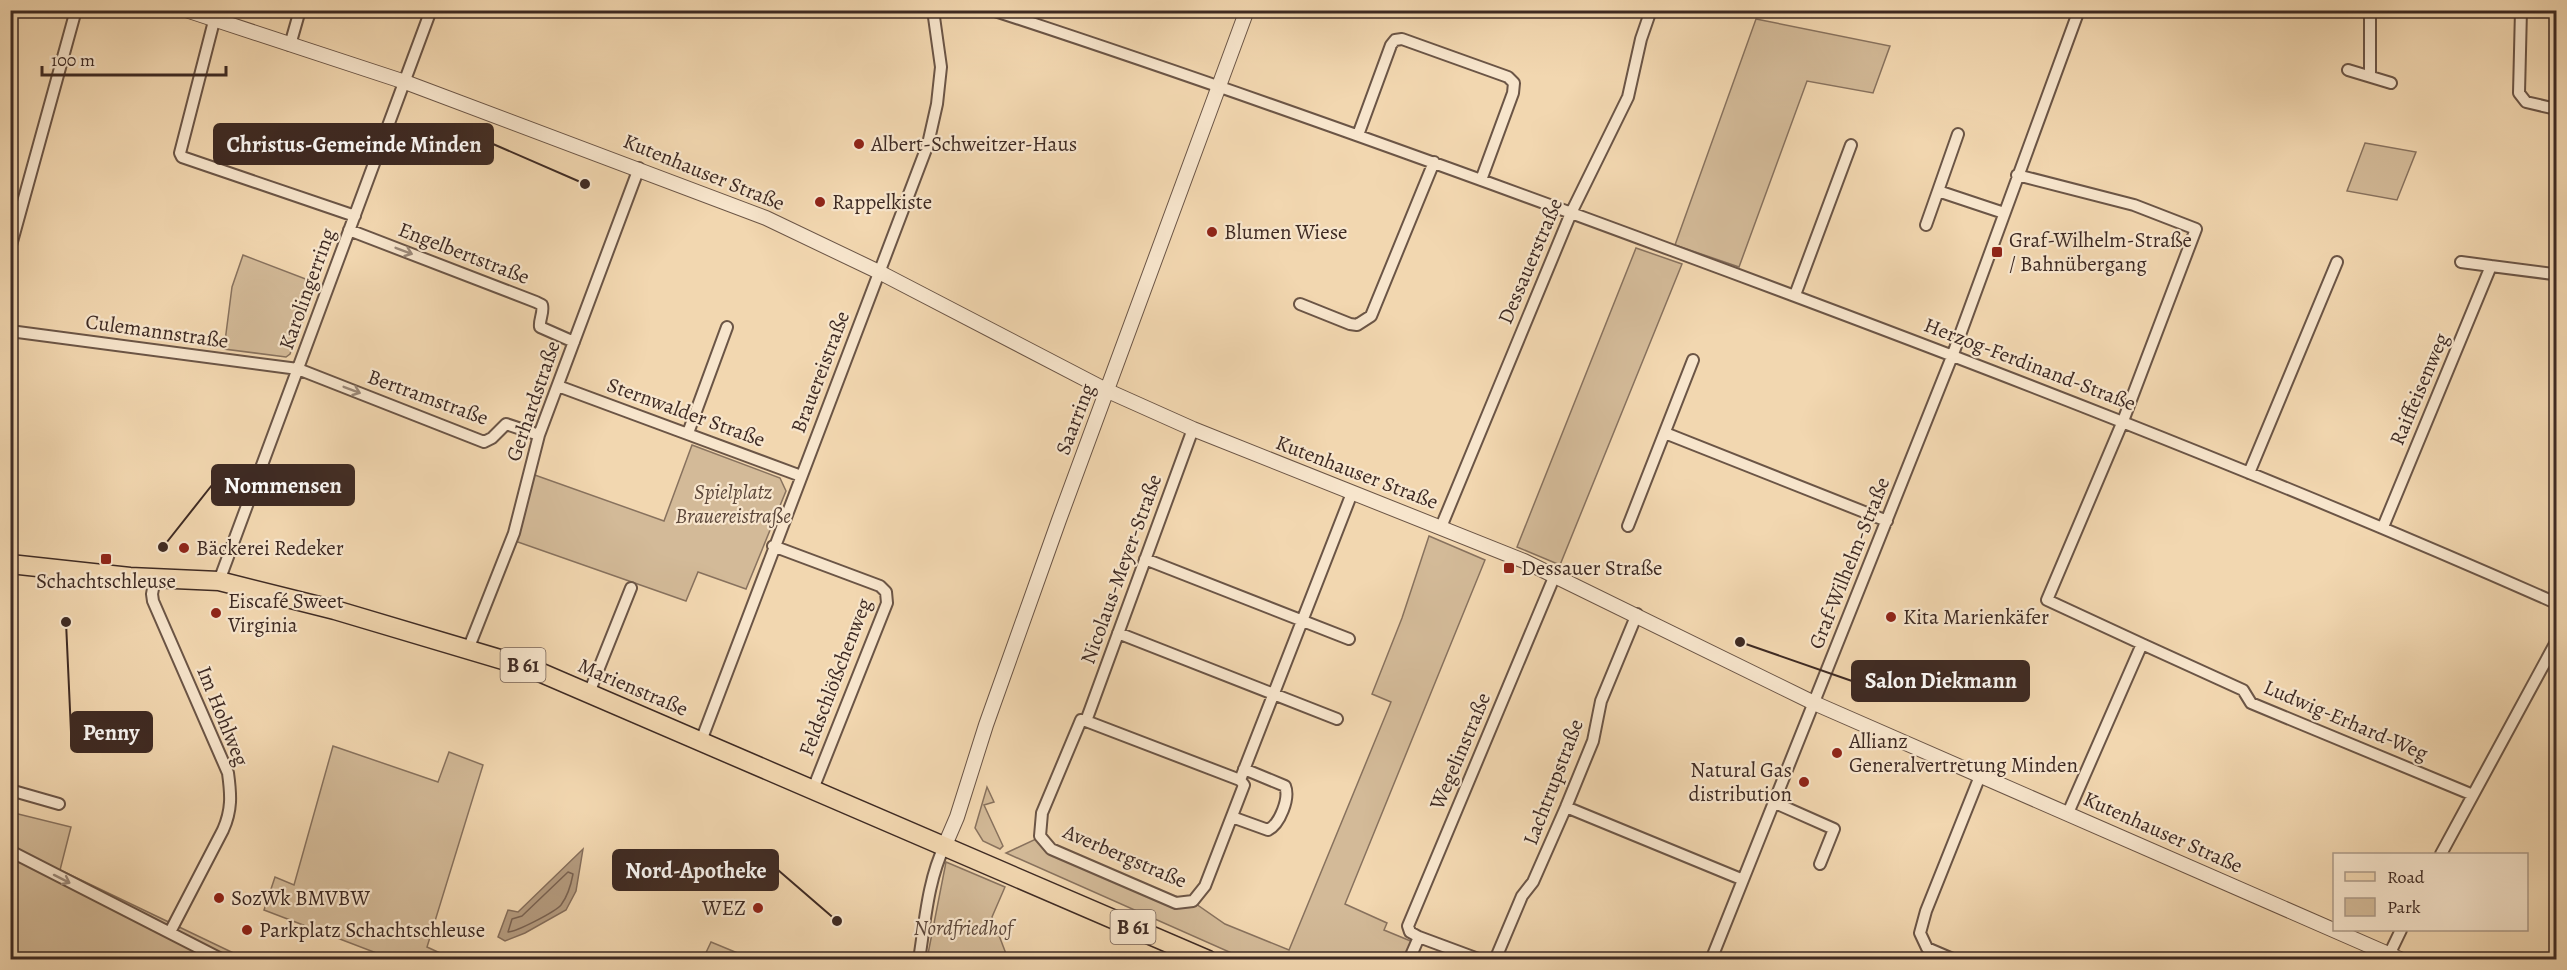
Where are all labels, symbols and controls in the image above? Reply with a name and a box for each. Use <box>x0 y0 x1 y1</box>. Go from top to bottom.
scale bar <box>42 39 226 77</box>
text: 100 m <box>51 48 95 72</box>
callout: Christus-Gemeinde Minden <box>214 124 493 164</box>
street label: Kutenhauser Straße <box>619 127 789 217</box>
text: Christus-Gemeinde Minden <box>226 130 482 160</box>
place label: Albert-Schweitzer-Haus <box>870 130 1077 158</box>
marker: Albert-Schweitzer-Haus <box>852 137 866 151</box>
place label: Rappelkiste <box>832 188 932 216</box>
street label: Dessauerstraße <box>1491 194 1569 328</box>
marker: Rappelkiste <box>813 195 827 209</box>
street label: Engelbertstraße <box>394 215 534 291</box>
place label: Blumen Wiese <box>1224 218 1347 246</box>
street label: Karolingerring <box>272 224 342 354</box>
marker: Blumen Wiese <box>1205 225 1219 239</box>
place label: Graf-Wilhelm-Straße / Bahnübergang <box>2009 226 2192 278</box>
marker: Graf-Wilhelm-Straße / Bahnübergang <box>1990 245 2004 259</box>
one-way arrow <box>394 246 413 257</box>
street label: Culemannstraße <box>84 307 230 355</box>
street label: Brauereistraße <box>784 307 856 437</box>
street label: Herzog-Ferdinand-Straße <box>1920 311 2140 417</box>
street label: Raiffeisenweg <box>2383 328 2455 449</box>
street label: Gerhardstraße <box>499 337 567 465</box>
street label: Bertramstraße <box>364 362 492 432</box>
street label: Sternwalder Straße <box>603 370 769 454</box>
street label: Saarring <box>1049 379 1102 459</box>
one-way arrow <box>342 386 361 397</box>
street label: Kutenhauser Straße <box>1272 428 1442 516</box>
callout: Nommensen <box>212 465 354 505</box>
street label: Nicolaus-Meyer-Straße <box>1074 470 1168 668</box>
text: Nommensen <box>224 471 342 501</box>
street label: Graf-Wilhelm-Straße <box>1802 473 1896 653</box>
park label: Spielplatz Brauereistraße <box>675 478 791 530</box>
place label: Bäckerei Redeker <box>196 534 344 562</box>
marker: Bäckerei Redeker <box>177 541 191 555</box>
marker: Schachtschleuse <box>99 552 113 566</box>
place label: Dessauer Straße <box>1521 554 1662 582</box>
marker: Dessauer Straße <box>1502 561 1516 575</box>
place label: Schachtschleuse <box>36 567 176 595</box>
place label: Eiscafé Sweet Virginia <box>227 587 344 639</box>
street label: Feldschlößchenweg <box>792 594 878 760</box>
place label: Kita Marienkäfer <box>1903 603 2049 631</box>
marker: Eiscafé Sweet Virginia <box>209 606 223 620</box>
marker: Kita Marienkäfer <box>1884 610 1898 624</box>
road number: B 61 <box>500 648 546 682</box>
street label: Marienstraße <box>574 651 692 723</box>
callout: Salon Diekmann <box>1852 661 2029 701</box>
street label: Im Hohlweg <box>190 662 256 771</box>
text: Salon Diekmann <box>1865 666 2017 696</box>
street label: Ludwig-Erhard-Weg <box>2260 673 2433 767</box>
street label: Wegelinstraße <box>1422 688 1497 815</box>
callout: Penny <box>71 712 152 752</box>
street label: Lachtrupstraße <box>1516 715 1590 849</box>
text: Penny <box>83 718 140 748</box>
place label: Allianz Generalvertretung Minden <box>1848 727 2078 779</box>
marker: Allianz Generalvertretung Minden <box>1830 746 1844 760</box>
place label: Natural Gas distribution <box>1689 756 1792 808</box>
marker: Natural Gas distribution <box>1797 775 1811 789</box>
street label: Kutenhauser Straße <box>2079 784 2247 880</box>
street label: Averbergstraße <box>1058 817 1191 895</box>
callout: Nord-Apotheke <box>613 850 778 890</box>
legend <box>2333 853 2528 931</box>
text: Nord-Apotheke <box>625 856 767 886</box>
text: Road <box>2387 865 2425 889</box>
one-way arrow <box>52 874 70 885</box>
place label: SozWk BMVBW <box>231 884 370 912</box>
marker: SozWk BMVBW <box>212 891 226 905</box>
place label: WEZ <box>701 894 746 922</box>
text: Park <box>2387 895 2421 919</box>
marker: WEZ <box>751 901 765 915</box>
road number: B 61 <box>1110 910 1156 944</box>
park label: Nordfriedhof <box>913 914 1017 942</box>
place label: Parkplatz Schachtschleuse <box>259 916 485 944</box>
marker: Parkplatz Schachtschleuse <box>240 923 254 937</box>

